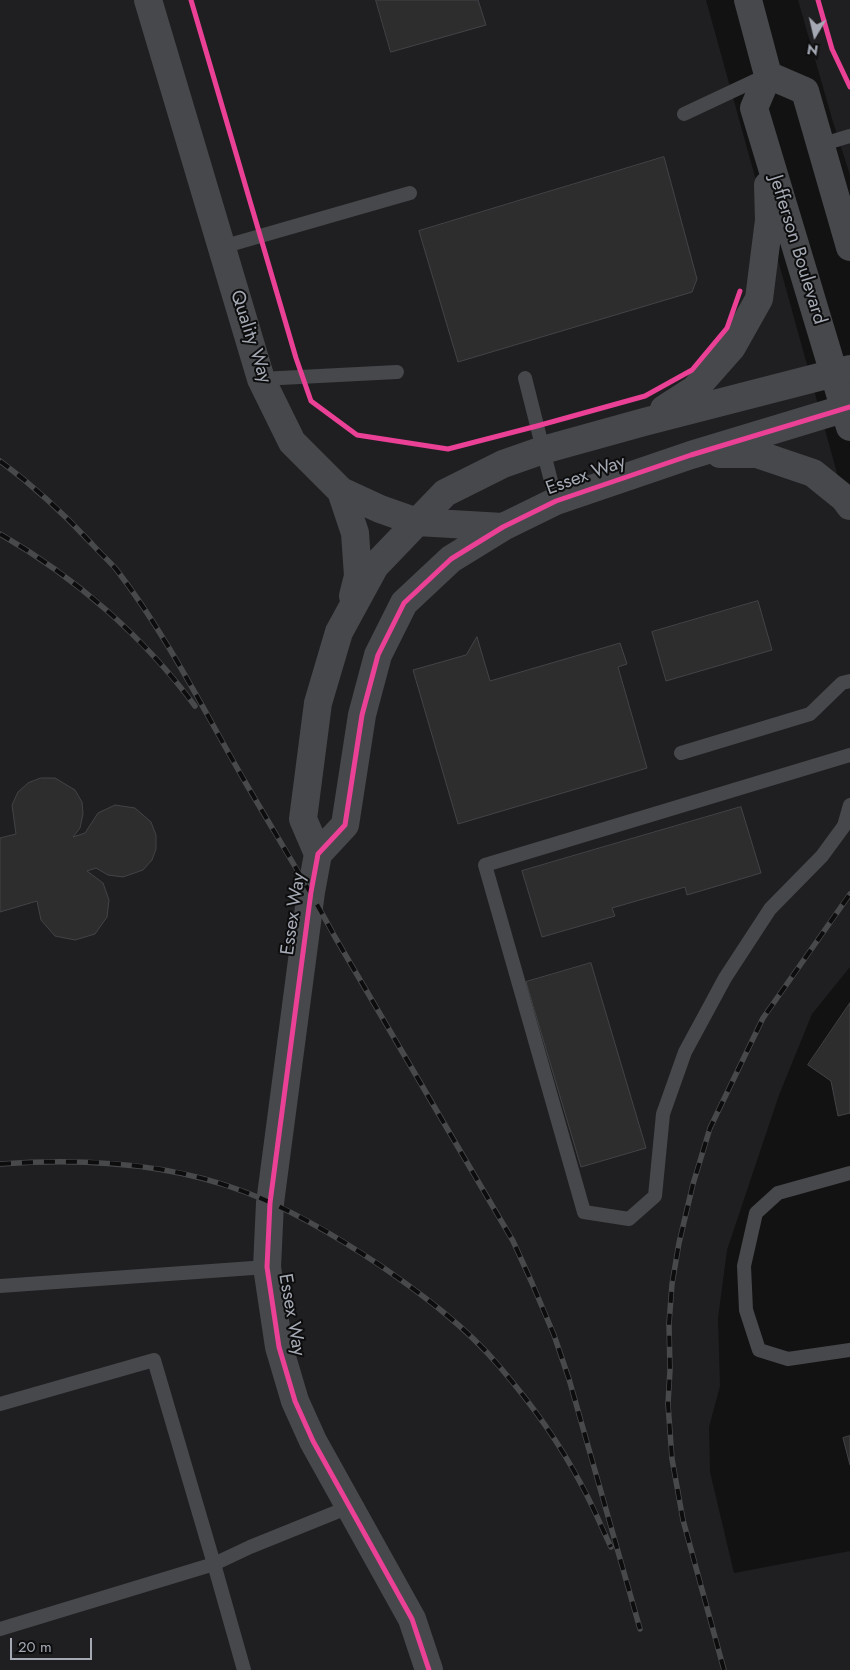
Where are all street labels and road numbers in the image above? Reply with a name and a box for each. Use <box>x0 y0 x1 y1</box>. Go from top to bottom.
street label: Jefferson Boulevard <box>763 173 831 327</box>
street label: Quality Way <box>224 288 276 386</box>
street label: Essex Way <box>543 451 629 501</box>
street label: Essex Way <box>277 871 311 957</box>
street label: Essex Way <box>273 1272 309 1358</box>

